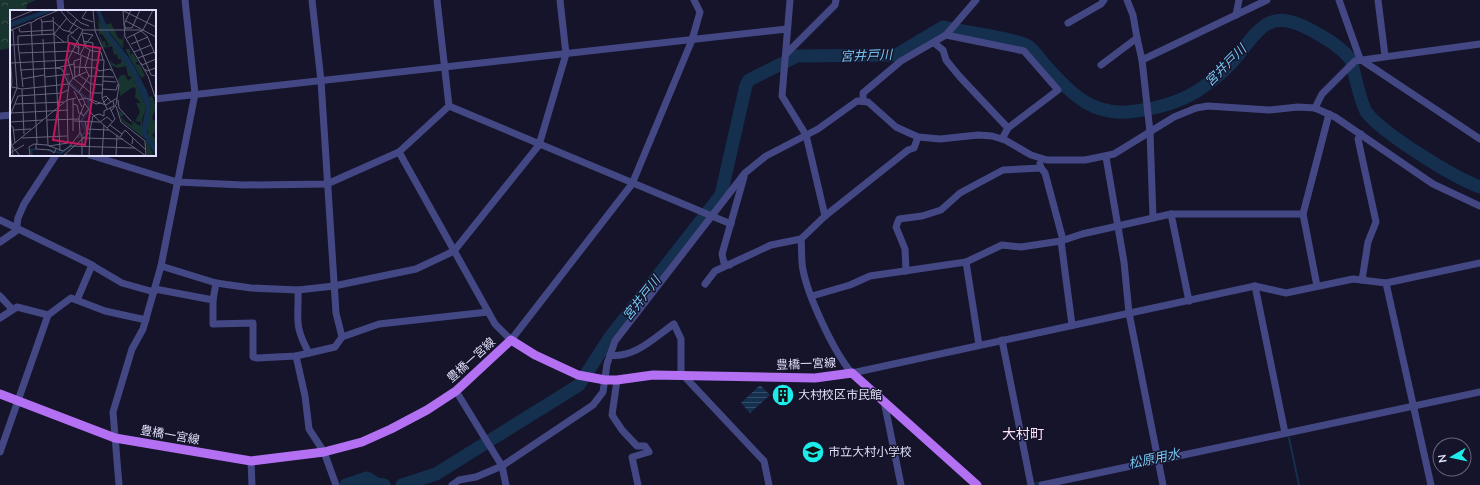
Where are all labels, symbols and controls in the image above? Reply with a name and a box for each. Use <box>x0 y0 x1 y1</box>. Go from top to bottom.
inset map <box>10 10 156 156</box>
water label: 宮井戸川 <box>1201 40 1252 90</box>
water label: 宮井戸川 <box>840 46 894 66</box>
water label: 宮井戸川 <box>619 271 666 325</box>
street label: 豊橋一宮線 <box>443 334 499 386</box>
street label: 豊橋一宮線 <box>776 355 836 373</box>
building icon: 大村校区市民館 <box>770 382 796 408</box>
place label: 大村校区市民館 <box>798 387 882 403</box>
street label: 豊橋一宮線 <box>139 422 201 448</box>
district label: 大村町 <box>1002 425 1044 444</box>
north arrow <box>1432 437 1472 477</box>
school or university icon: 市立大村小学校 <box>800 439 826 465</box>
place label: 市立大村小学校 <box>828 444 912 460</box>
water label: 松原用水 <box>1127 444 1183 473</box>
text: N <box>1435 453 1451 464</box>

